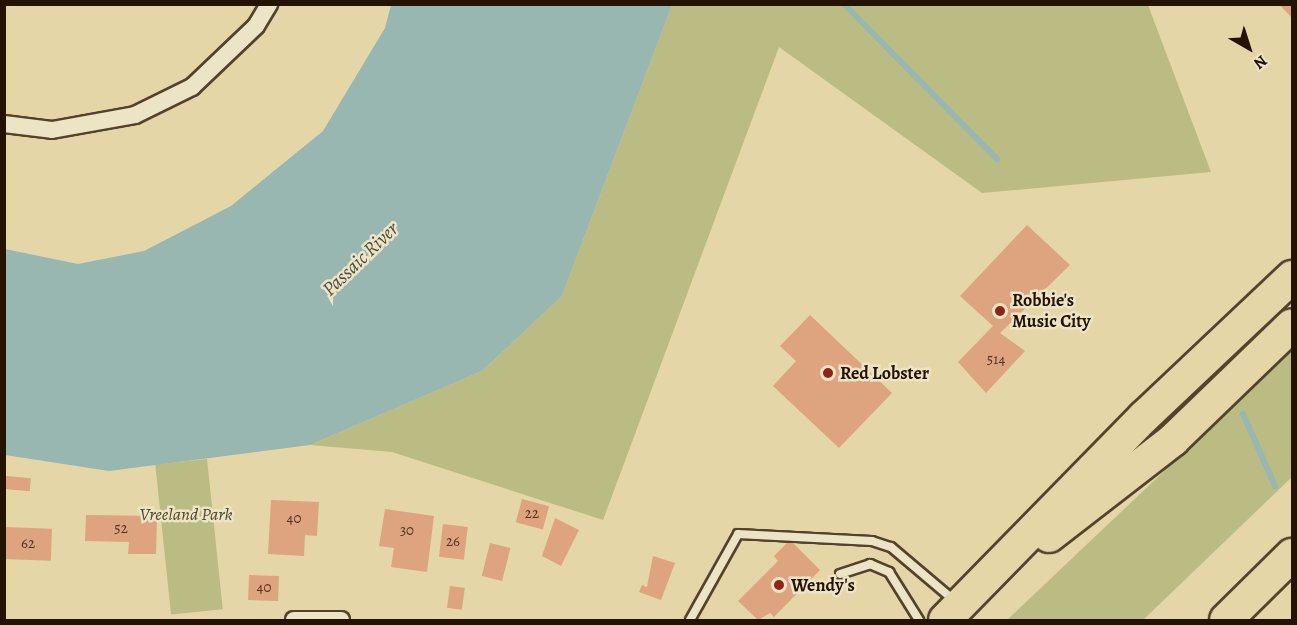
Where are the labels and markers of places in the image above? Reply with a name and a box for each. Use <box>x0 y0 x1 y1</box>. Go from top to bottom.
place label: Robbie's Music City <box>1012 290 1091 332</box>
marker: Robbie's Music City <box>993 304 1007 318</box>
place label: Red Lobster <box>840 362 929 384</box>
marker: Red Lobster <box>821 366 835 380</box>
place label: Wendy's <box>791 574 855 596</box>
marker: Wendy's <box>772 578 786 592</box>

